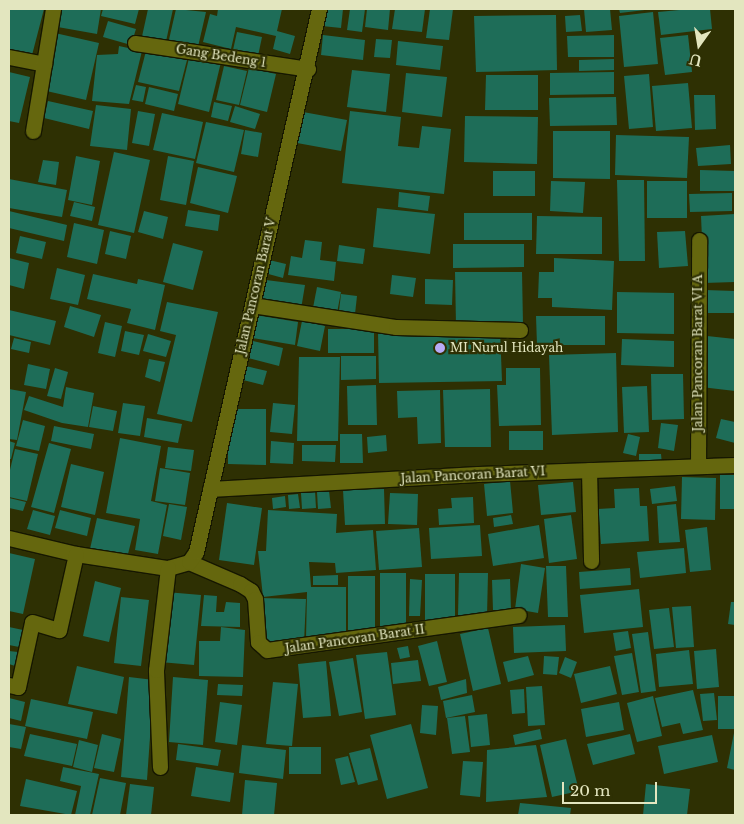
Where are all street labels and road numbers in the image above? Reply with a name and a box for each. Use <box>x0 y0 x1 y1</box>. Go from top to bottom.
street label: Gang Bedeng 1 <box>175 42 267 70</box>
street label: Jalan Pancoran Barat V <box>233 216 279 356</box>
street label: Jalan Pancoran Barat VI A <box>691 274 705 432</box>
street label: Jalan Pancoran Barat VI <box>400 464 546 486</box>
street label: Jalan Pancoran Barat II <box>284 622 426 656</box>

